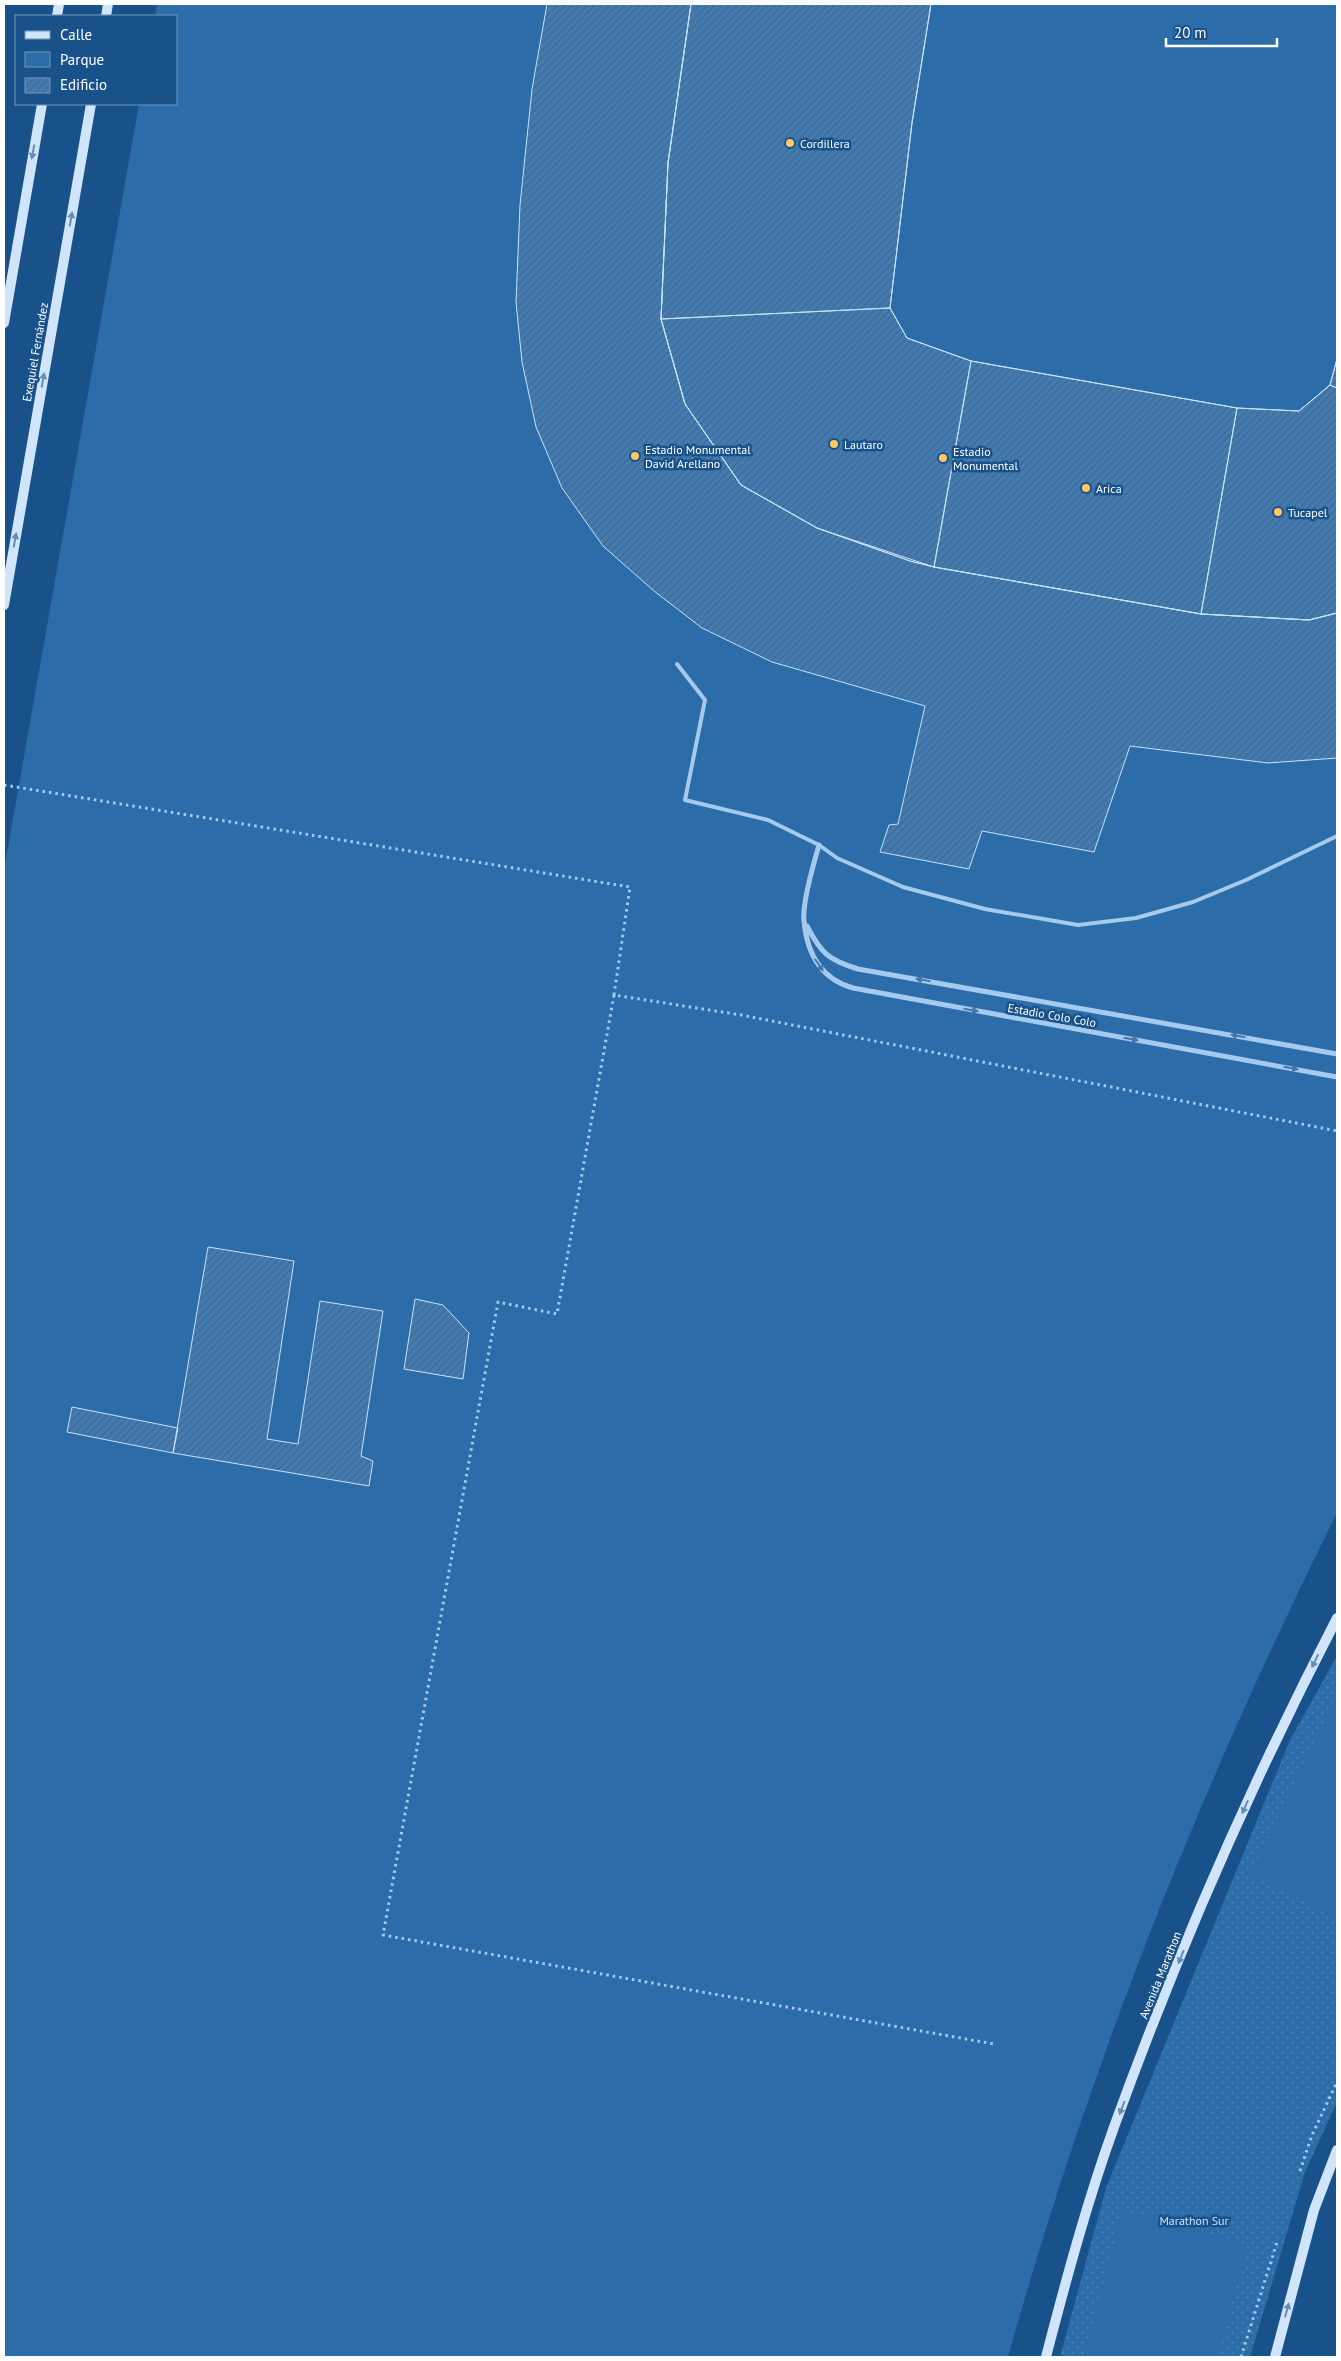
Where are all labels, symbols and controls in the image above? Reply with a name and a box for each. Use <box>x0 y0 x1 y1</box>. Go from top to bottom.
legend <box>15 15 178 105</box>
scale bar <box>1166 15 1277 47</box>
text: 20 m <box>1174 23 1207 42</box>
text: Calle <box>60 25 92 44</box>
text: Parque <box>60 50 104 69</box>
text: Edificio <box>60 75 107 94</box>
place label: Cordillera <box>800 136 850 151</box>
marker: Cordillera <box>784 137 796 149</box>
one-way arrow <box>29 144 37 160</box>
one-way arrow <box>67 211 75 227</box>
street label: Exequiel Fernández <box>19 301 51 403</box>
one-way arrow <box>39 371 47 387</box>
place label: Lautaro <box>844 437 883 452</box>
marker: Lautaro <box>828 438 840 450</box>
place label: Estadio Monumental David Arellano <box>645 442 751 471</box>
place label: Estadio Monumental <box>953 444 1018 473</box>
marker: Estadio Monumental David Arellano <box>629 450 641 462</box>
marker: Estadio Monumental <box>937 452 949 464</box>
place label: Arica <box>1096 481 1122 496</box>
marker: Arica <box>1080 482 1092 494</box>
place label: Tucapel <box>1288 505 1328 520</box>
marker: Tucapel <box>1272 506 1284 518</box>
one-way arrow <box>12 531 20 547</box>
one-way arrow <box>815 958 824 972</box>
one-way arrow <box>914 976 930 984</box>
street label: Estadio Colo Colo <box>1007 1000 1097 1030</box>
one-way arrow <box>964 1006 979 1014</box>
one-way arrow <box>1229 1032 1245 1040</box>
one-way arrow <box>1123 1036 1139 1044</box>
one-way arrow <box>1283 1065 1299 1073</box>
one-way arrow <box>1311 1654 1319 1668</box>
one-way arrow <box>1240 1800 1248 1814</box>
street label: Avenida Marathon <box>1136 1929 1184 2021</box>
one-way arrow <box>1177 1950 1185 1965</box>
one-way arrow <box>1117 2101 1125 2115</box>
park label: Marathon Sur <box>1159 2213 1229 2228</box>
one-way arrow <box>1283 2303 1291 2318</box>

